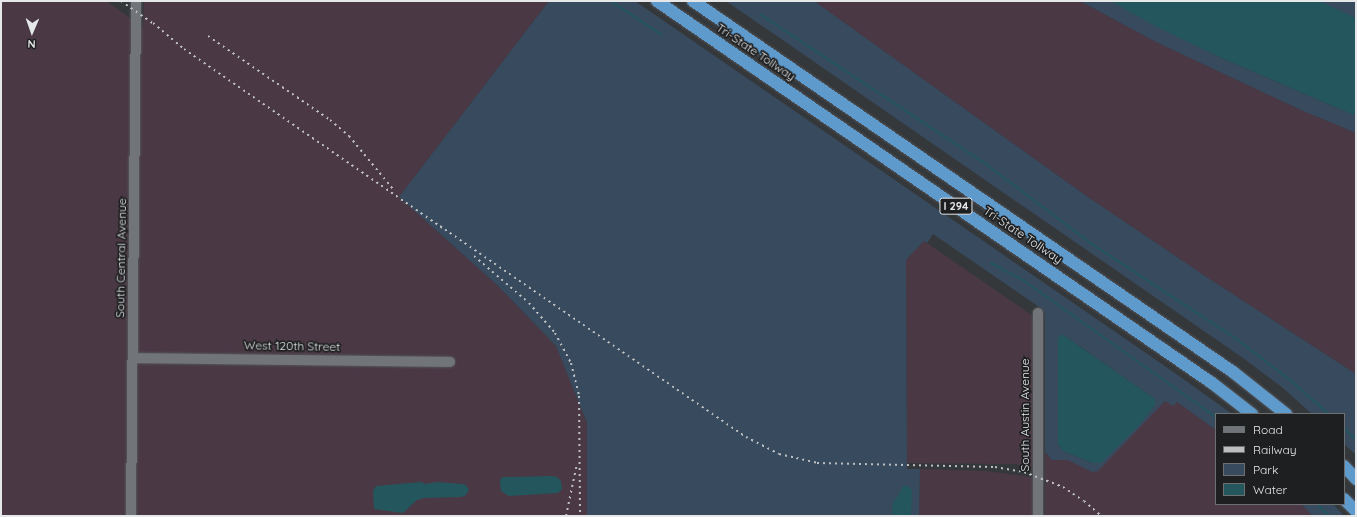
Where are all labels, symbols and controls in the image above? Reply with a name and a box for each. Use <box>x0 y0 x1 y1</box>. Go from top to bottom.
north arrow <box>12 12 52 52</box>
street label: Tri-State Tollway <box>714 20 798 84</box>
text: N <box>27 37 36 51</box>
road number: I 294 <box>939 197 973 215</box>
street label: South Central Avenue <box>113 198 129 318</box>
street label: Tri-State Tollway <box>981 203 1065 267</box>
street label: West 120th Street <box>244 338 340 354</box>
street label: South Austin Avenue <box>1018 359 1032 471</box>
legend <box>1215 413 1345 505</box>
text: Road <box>1253 422 1283 437</box>
text: Railway <box>1253 442 1297 457</box>
text: Park <box>1253 462 1278 477</box>
text: Water <box>1253 482 1287 497</box>

